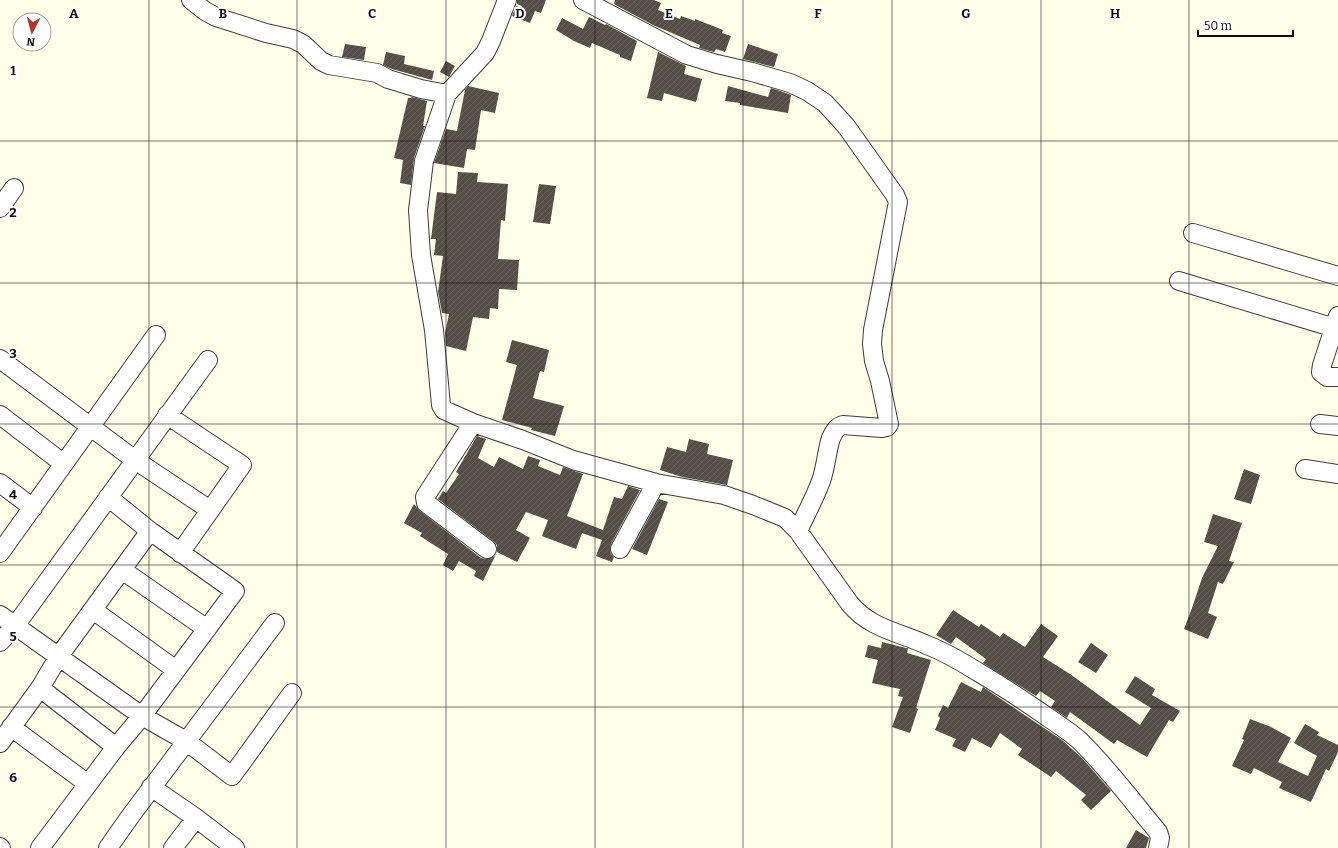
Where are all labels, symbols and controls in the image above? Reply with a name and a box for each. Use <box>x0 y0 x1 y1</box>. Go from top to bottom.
text: A <box>69 6 79 21</box>
text: B <box>219 6 227 21</box>
text: C <box>368 6 376 21</box>
text: D <box>515 6 525 21</box>
text: E <box>665 6 673 21</box>
text: F <box>814 6 822 21</box>
text: G <box>961 6 971 21</box>
text: H <box>1110 6 1120 21</box>
north arrow <box>12 12 52 52</box>
scale bar <box>1198 12 1293 38</box>
text: 50 m <box>1204 19 1233 33</box>
text: N <box>26 34 36 48</box>
text: 1 <box>10 63 16 78</box>
text: 2 <box>9 205 17 220</box>
text: 3 <box>9 346 17 361</box>
text: 4 <box>9 487 17 502</box>
text: 5 <box>9 629 17 644</box>
text: 6 <box>9 770 17 785</box>

